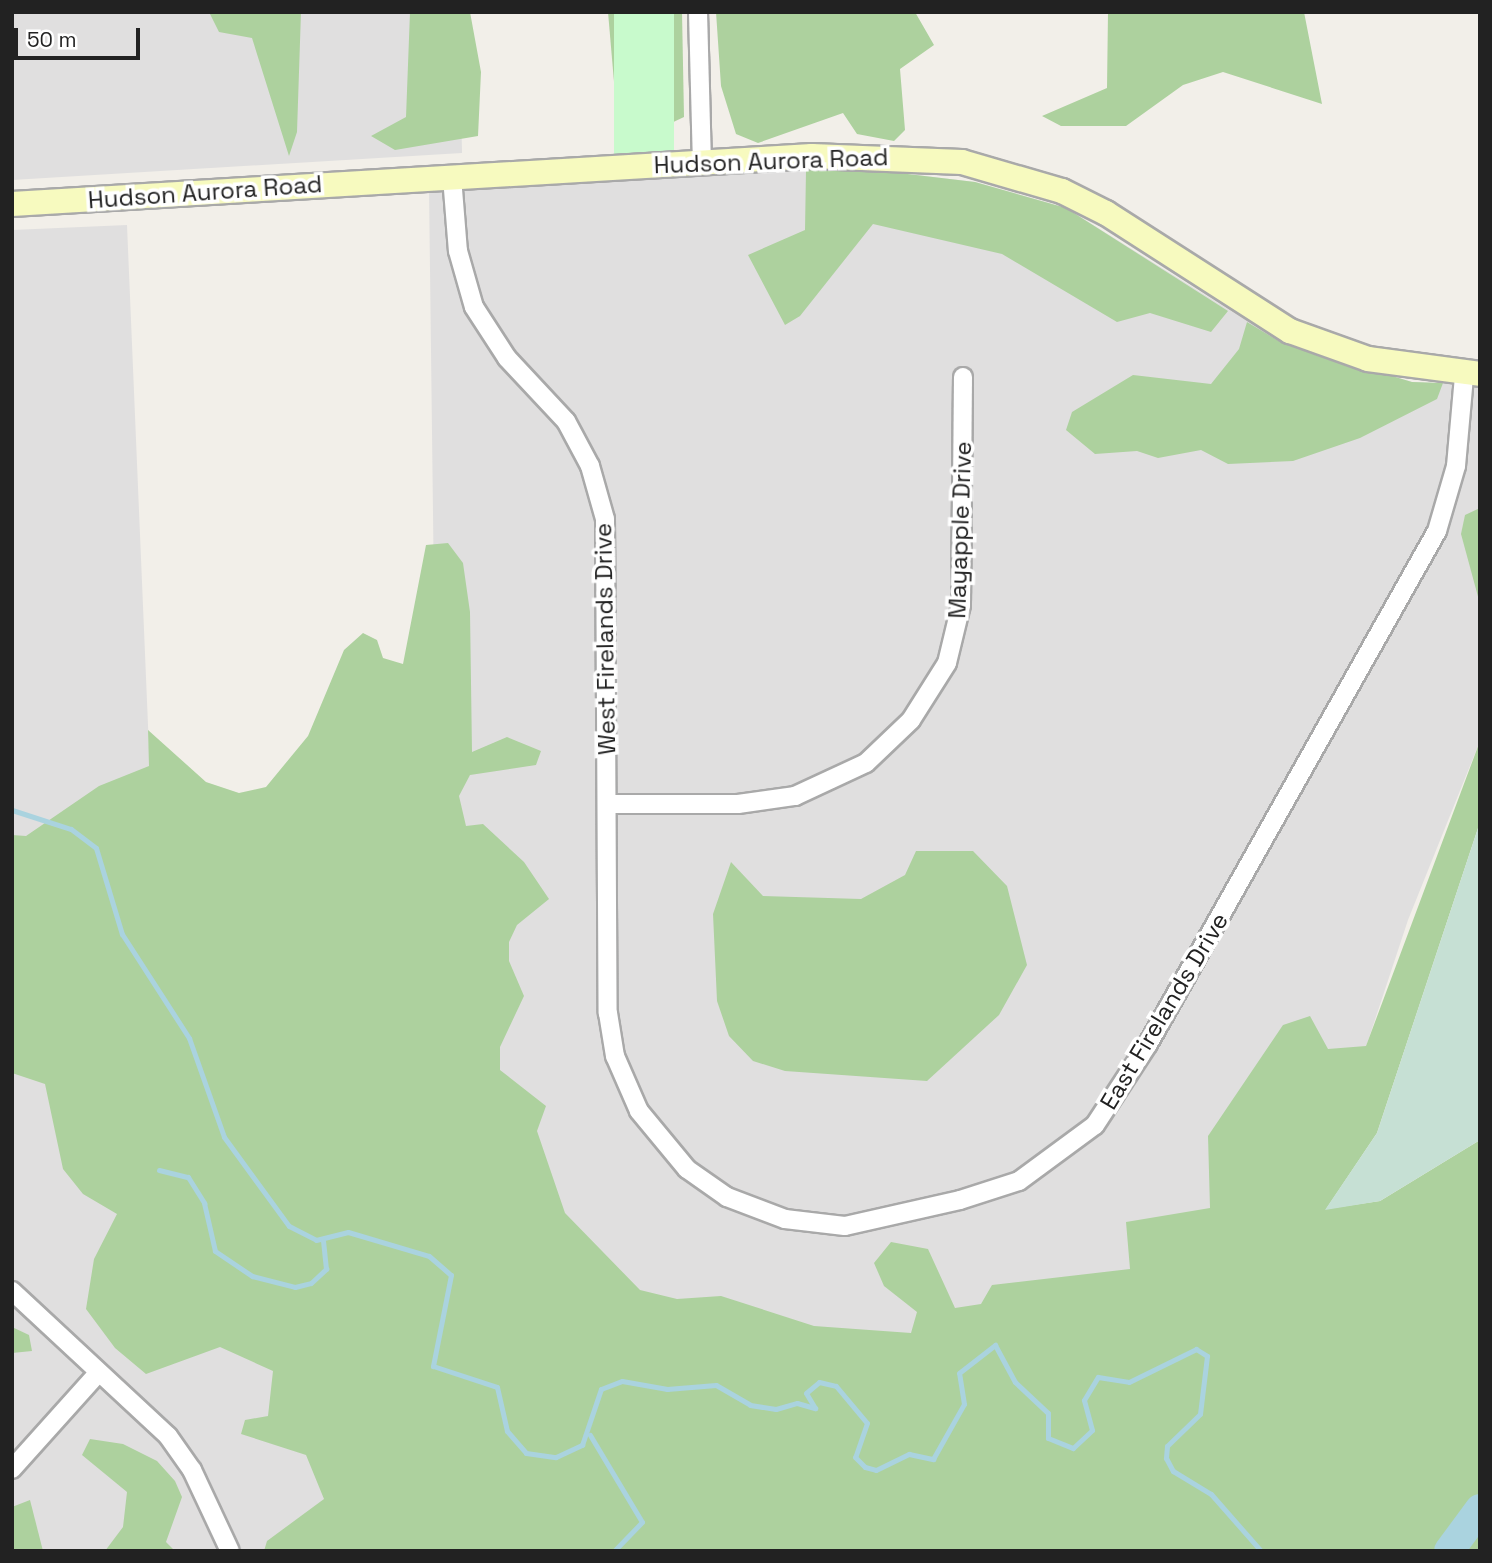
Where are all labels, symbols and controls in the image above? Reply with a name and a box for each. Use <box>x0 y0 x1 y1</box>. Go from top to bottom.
scale bar <box>18 14 144 58</box>
text: 50 m <box>27 26 77 53</box>
street label: Hudson Aurora Road <box>653 143 889 179</box>
street label: Hudson Aurora Road <box>87 169 323 215</box>
street label: Mayapple Drive <box>943 441 977 619</box>
street label: West Firelands Drive <box>589 523 621 755</box>
street label: East Firelands Drive <box>1094 907 1234 1115</box>

